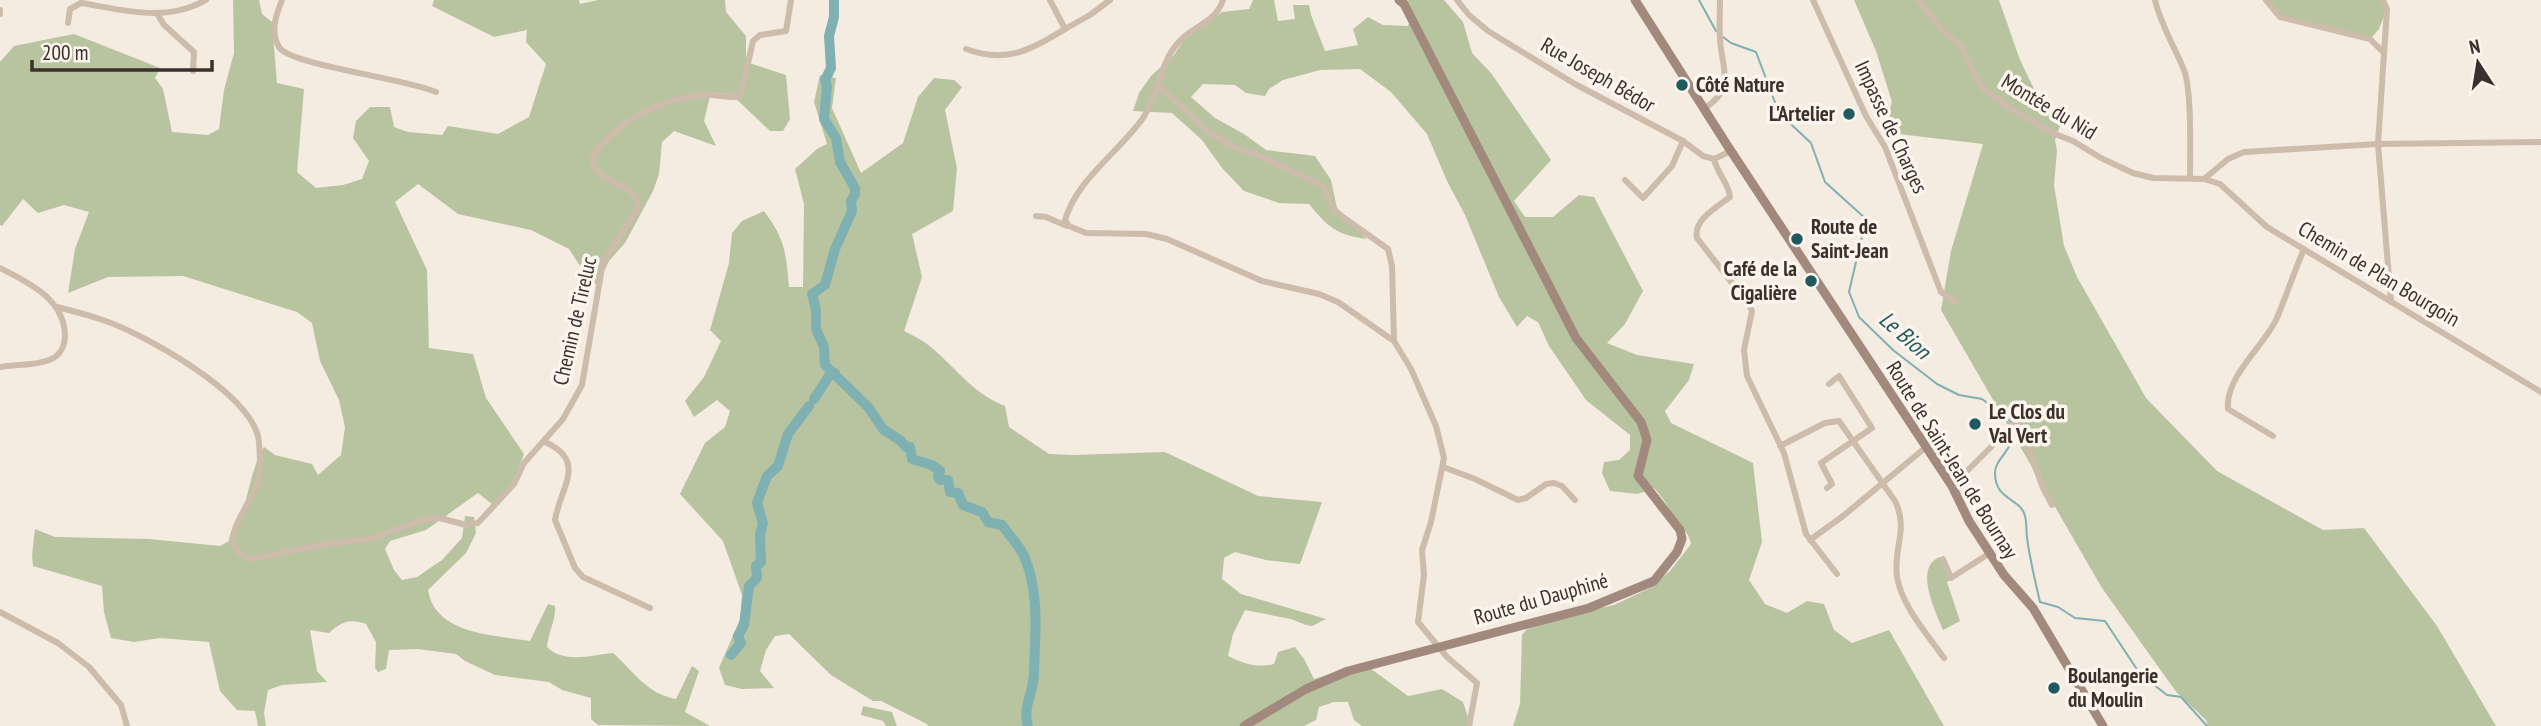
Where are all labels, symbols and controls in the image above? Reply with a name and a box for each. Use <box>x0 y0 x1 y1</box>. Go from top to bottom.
scale bar <box>32 28 212 72</box>
north arrow <box>2443 28 2513 98</box>
street label: Rue Joseph Bédor <box>1536 31 1660 118</box>
text: N <box>2467 34 2482 59</box>
text: 200 m <box>42 39 88 66</box>
street label: Impasse de Charges <box>1849 56 1934 198</box>
street label: Montée du Nid <box>1997 68 2102 146</box>
place label: Côté Nature <box>1696 71 1784 98</box>
marker: Côté Nature <box>1674 77 1690 93</box>
place label: L'Artelier <box>1769 100 1836 127</box>
marker: L'Artelier <box>1841 106 1857 122</box>
place label: Route de Saint-Jean <box>1811 213 1888 264</box>
street label: Chemin de Plan Bourgoin <box>2294 215 2465 332</box>
marker: Route de Saint-Jean <box>1789 231 1805 247</box>
street label: Chemin de Tireluc <box>547 254 603 388</box>
place label: Café de la Cigalière <box>1724 255 1797 306</box>
marker: Café de la Cigalière <box>1803 273 1819 289</box>
water label: Le Bion <box>1874 304 1938 366</box>
street label: Route de Saint-Jean de Bournay <box>1880 356 2024 564</box>
place label: Le Clos du Val Vert <box>1988 398 2065 449</box>
marker: Le Clos du Val Vert <box>1967 416 1983 432</box>
street label: Route du Dauphiné <box>1471 566 1611 631</box>
place label: Boulangerie du Moulin <box>2068 662 2158 713</box>
marker: Boulangerie du Moulin <box>2046 680 2062 696</box>

